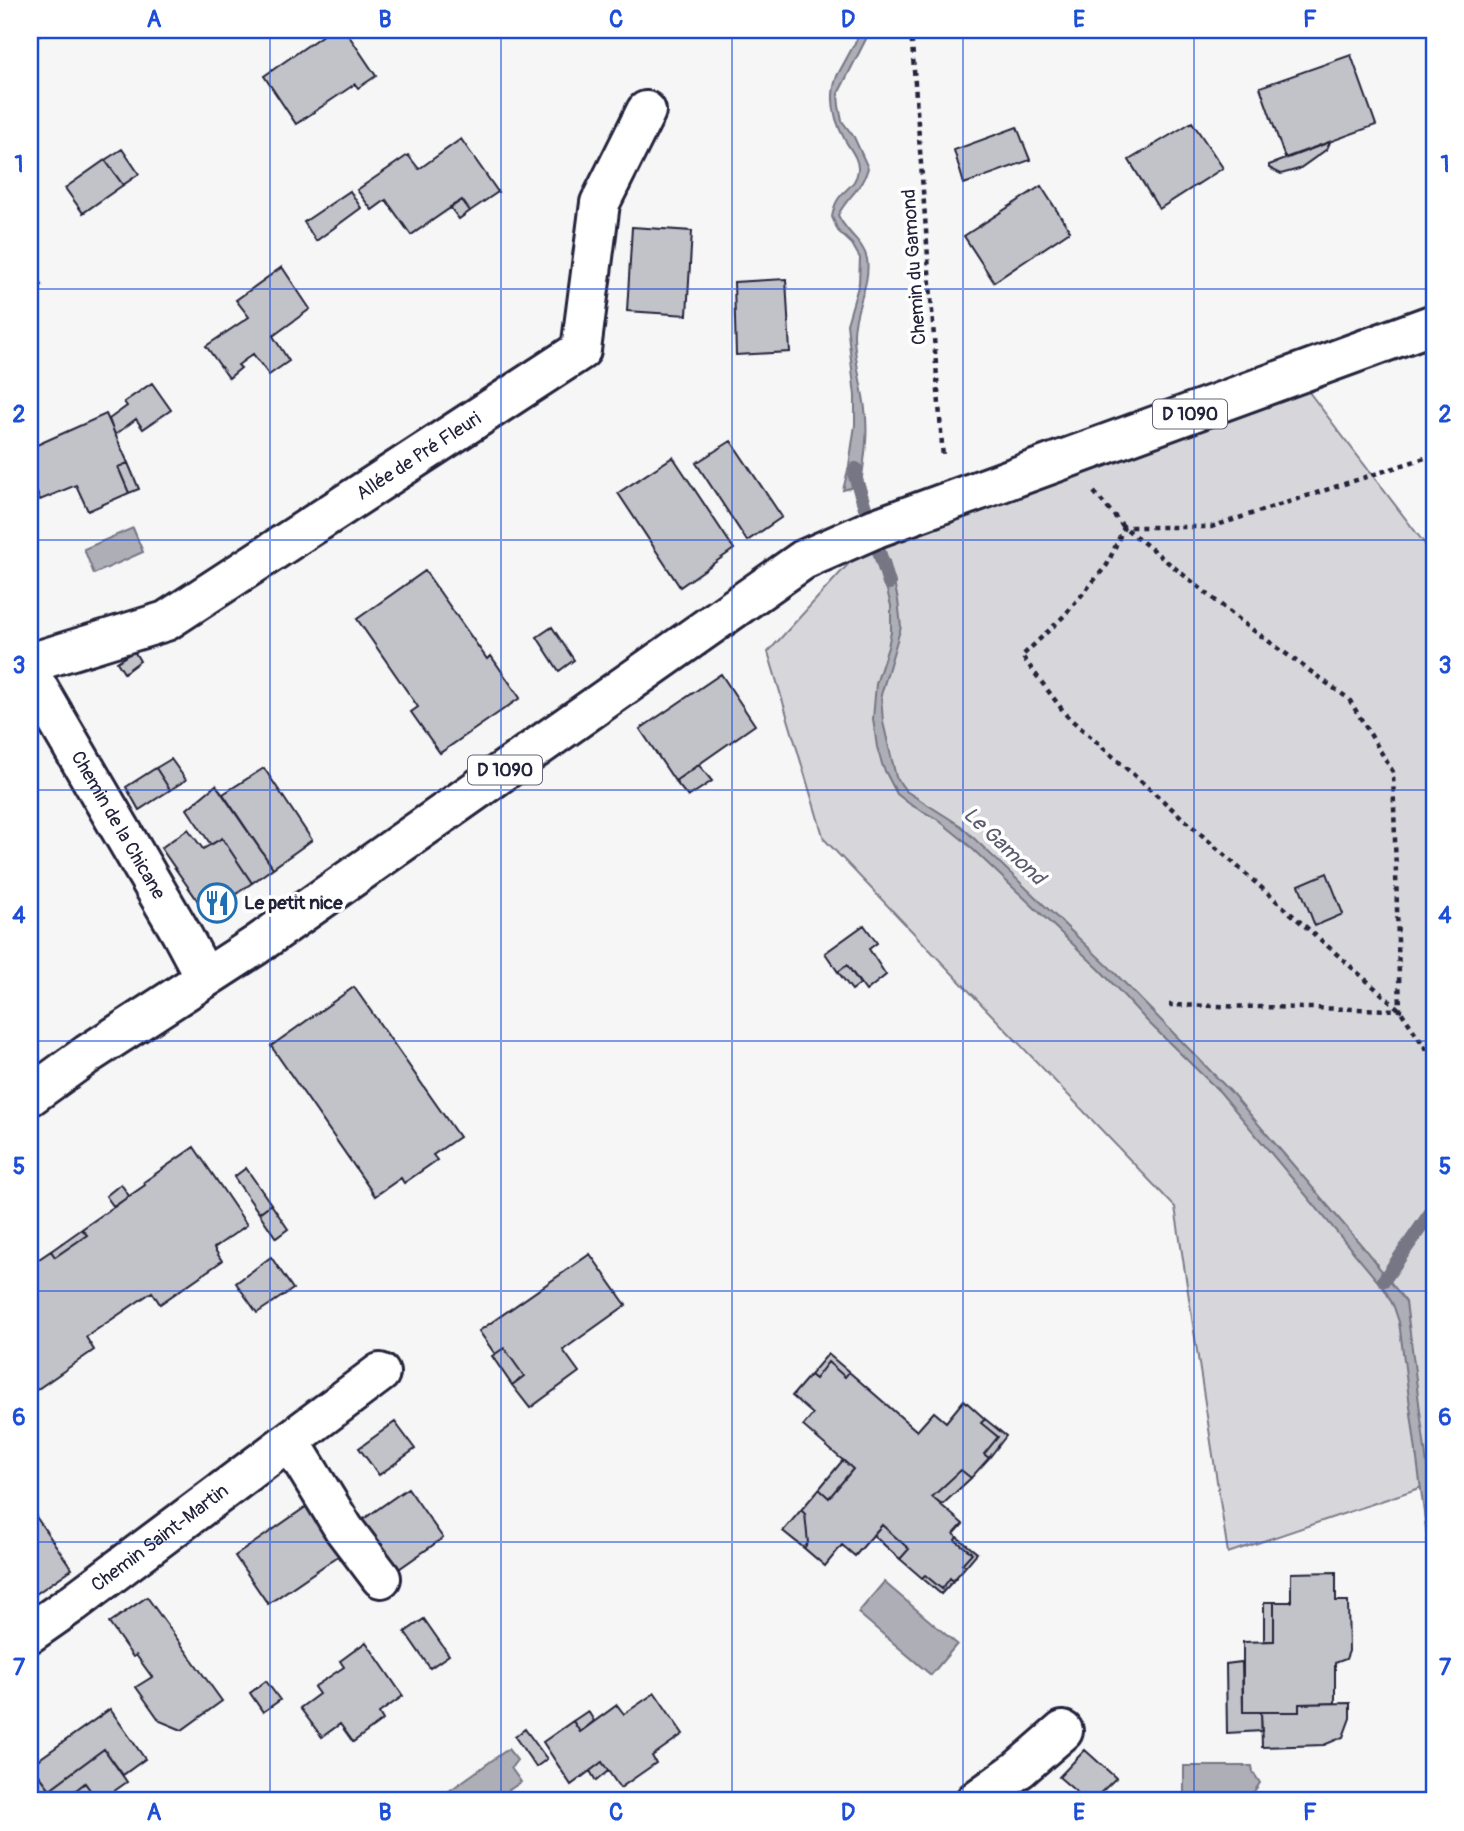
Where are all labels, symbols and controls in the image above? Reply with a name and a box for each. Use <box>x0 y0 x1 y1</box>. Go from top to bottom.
text: A <box>147 5 162 34</box>
text: B <box>378 5 392 34</box>
text: C <box>609 5 623 34</box>
text: D <box>841 5 855 34</box>
text: E <box>1073 5 1085 34</box>
text: F <box>1303 5 1317 34</box>
text: 1 <box>15 150 24 179</box>
text: 1 <box>1441 150 1450 179</box>
street label: Chemin du Gamond <box>897 188 931 346</box>
text: 2 <box>13 400 26 429</box>
road number: D 1090 <box>1153 400 1227 428</box>
text: 2 <box>1439 400 1452 429</box>
street label: Allée de Pré Fleuri <box>352 407 486 506</box>
text: 3 <box>13 651 25 680</box>
text: 3 <box>1439 651 1451 680</box>
street label: Chemin de la Chicane <box>66 747 171 904</box>
road number: D 1090 <box>468 756 542 784</box>
water label: Le Gamond <box>957 801 1053 893</box>
restaurant icon: Le petit nice <box>196 882 238 924</box>
place label: Le petit nice <box>244 891 343 915</box>
text: 4 <box>12 901 26 930</box>
text: 4 <box>1438 901 1452 930</box>
text: 5 <box>13 1152 25 1181</box>
text: 5 <box>1439 1152 1451 1181</box>
text: 6 <box>12 1403 26 1432</box>
text: 6 <box>1438 1403 1452 1432</box>
street label: Chemin Saint-Martin <box>87 1479 233 1597</box>
text: 7 <box>13 1653 26 1682</box>
text: 7 <box>1439 1653 1452 1682</box>
text: A <box>147 1798 162 1827</box>
text: B <box>378 1798 392 1827</box>
text: C <box>609 1798 623 1827</box>
text: D <box>841 1798 855 1827</box>
text: E <box>1073 1798 1085 1827</box>
text: F <box>1303 1798 1317 1827</box>

